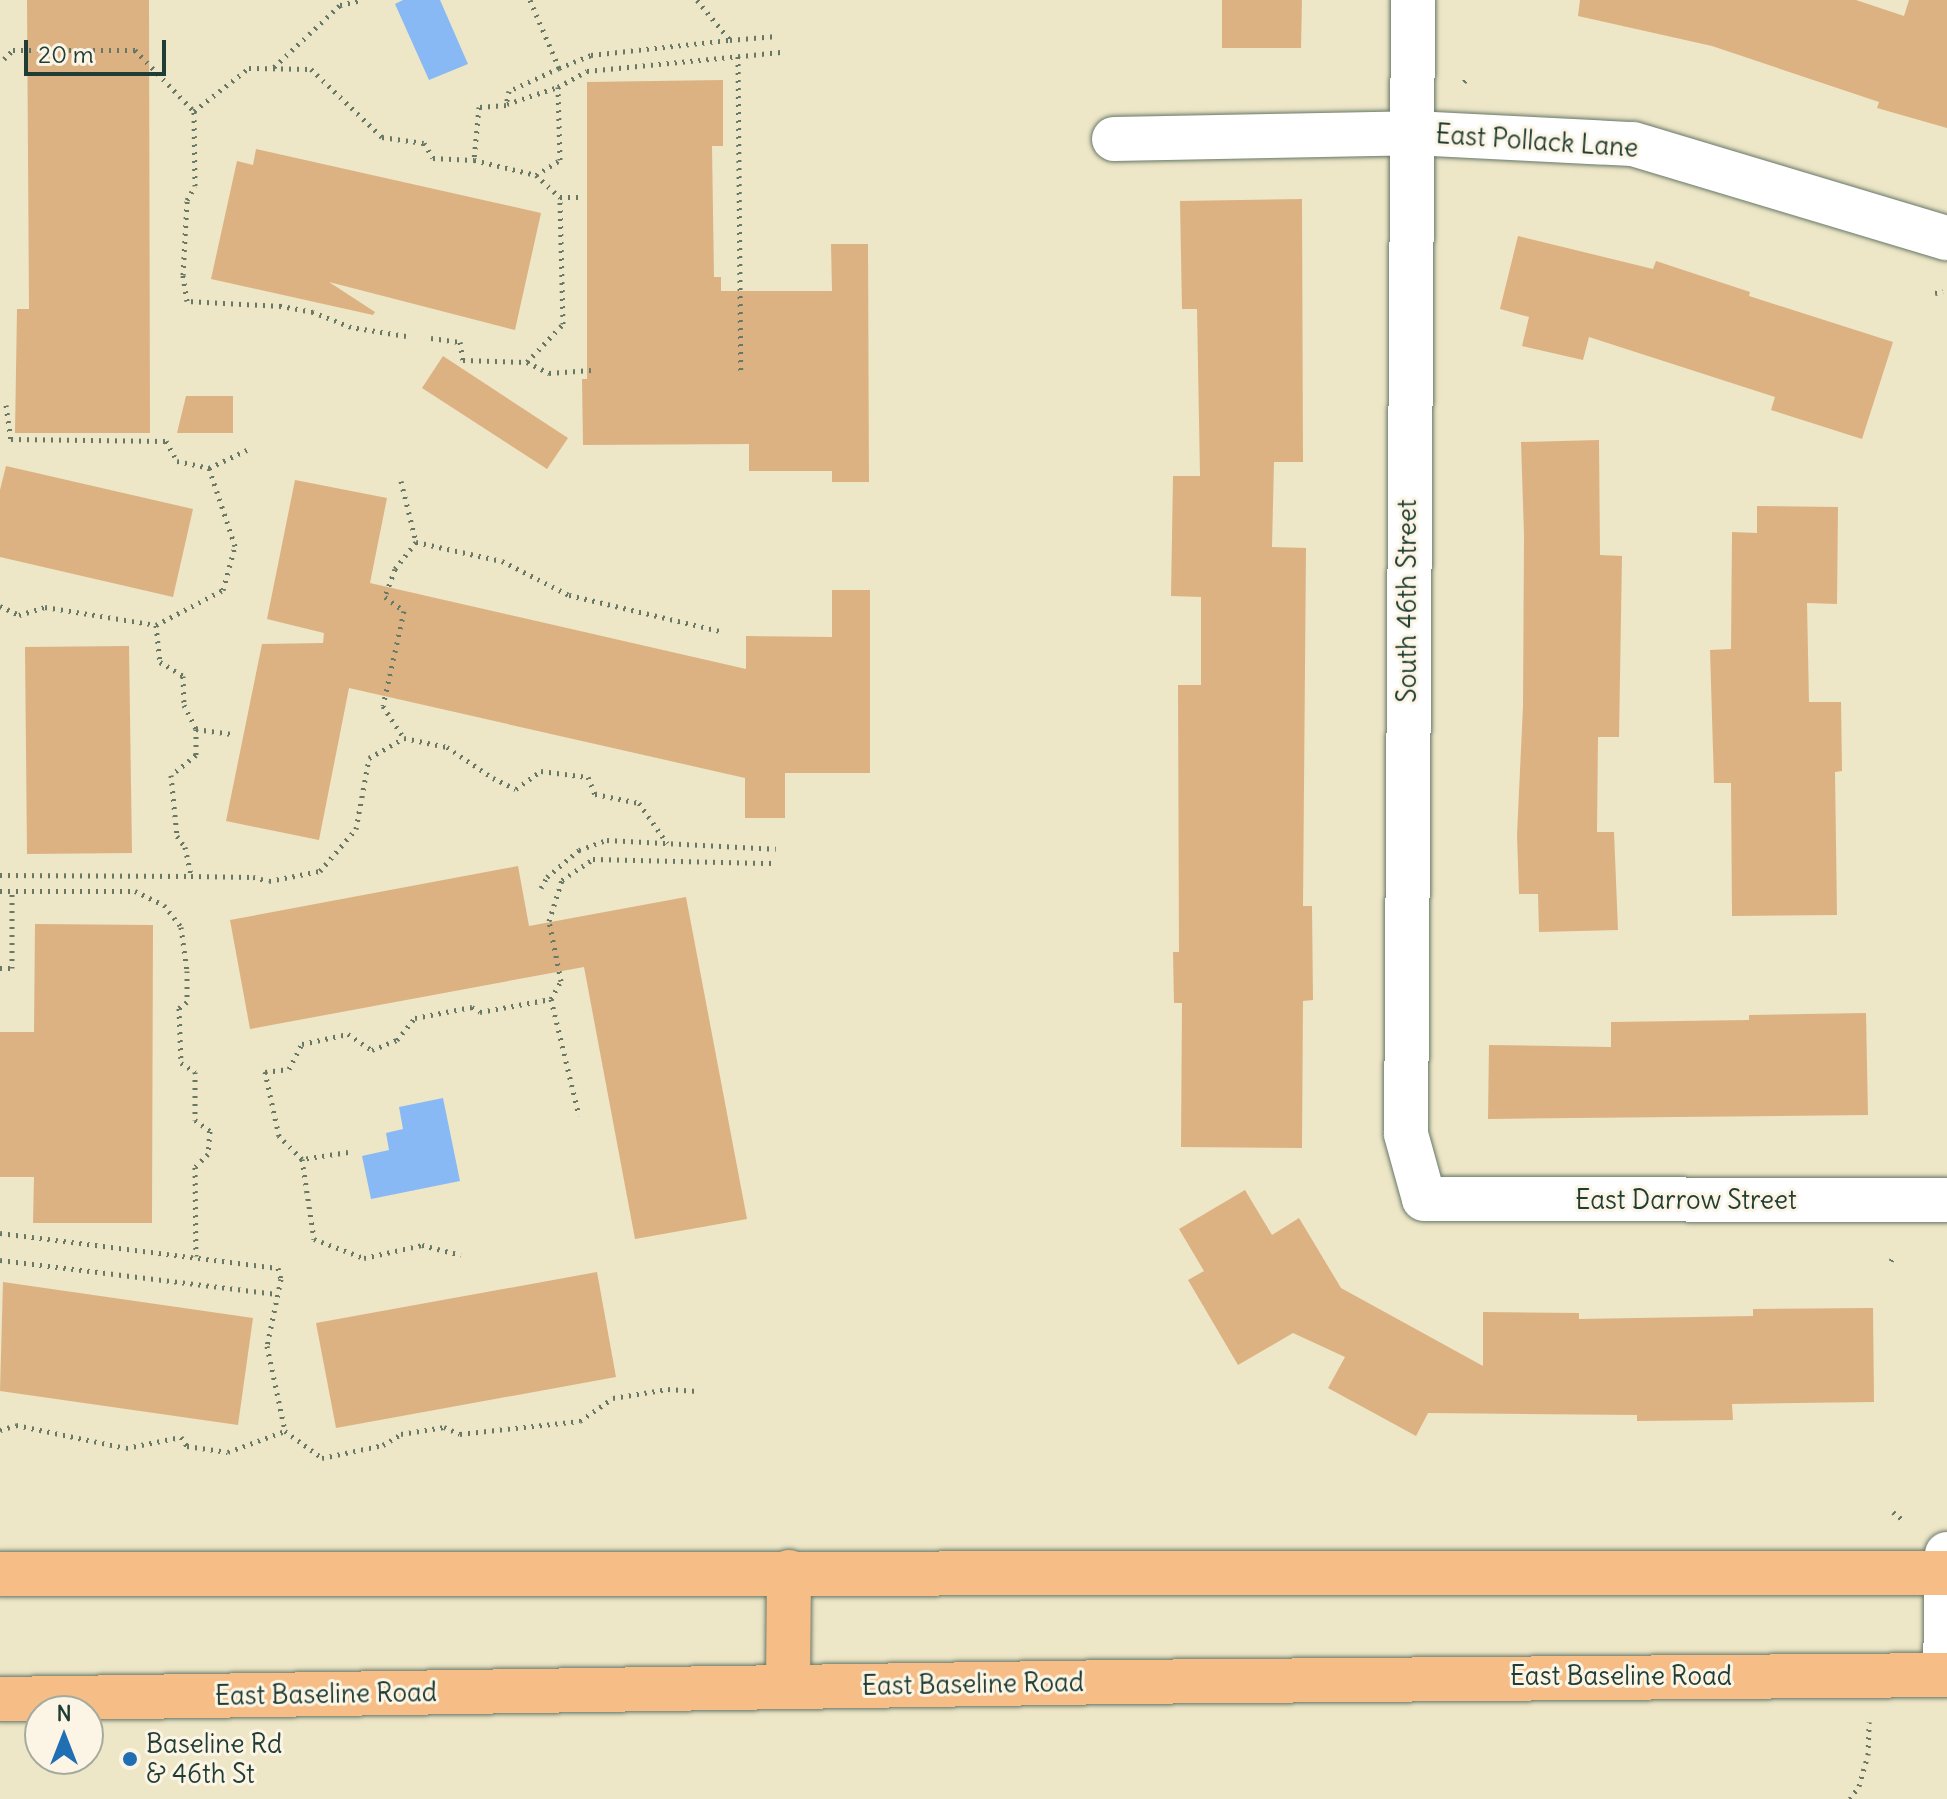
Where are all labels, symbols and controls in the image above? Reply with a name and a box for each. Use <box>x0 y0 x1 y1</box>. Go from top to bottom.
scale bar <box>28 24 170 74</box>
text: 20 m <box>38 39 94 69</box>
street label: East Pollack Lane <box>1435 118 1639 164</box>
street label: South 46th Street <box>1391 499 1423 703</box>
street label: East Darrow Street <box>1575 1184 1797 1216</box>
street label: East Baseline Road <box>1510 1660 1732 1692</box>
street label: East Baseline Road <box>862 1666 1084 1702</box>
street label: East Baseline Road <box>215 1676 437 1712</box>
north arrow <box>24 1695 104 1775</box>
text: N <box>56 1699 72 1727</box>
place label: Baseline Rd & 46th St <box>146 1728 282 1790</box>
marker: Baseline Rd & 46th St <box>121 1750 139 1768</box>

